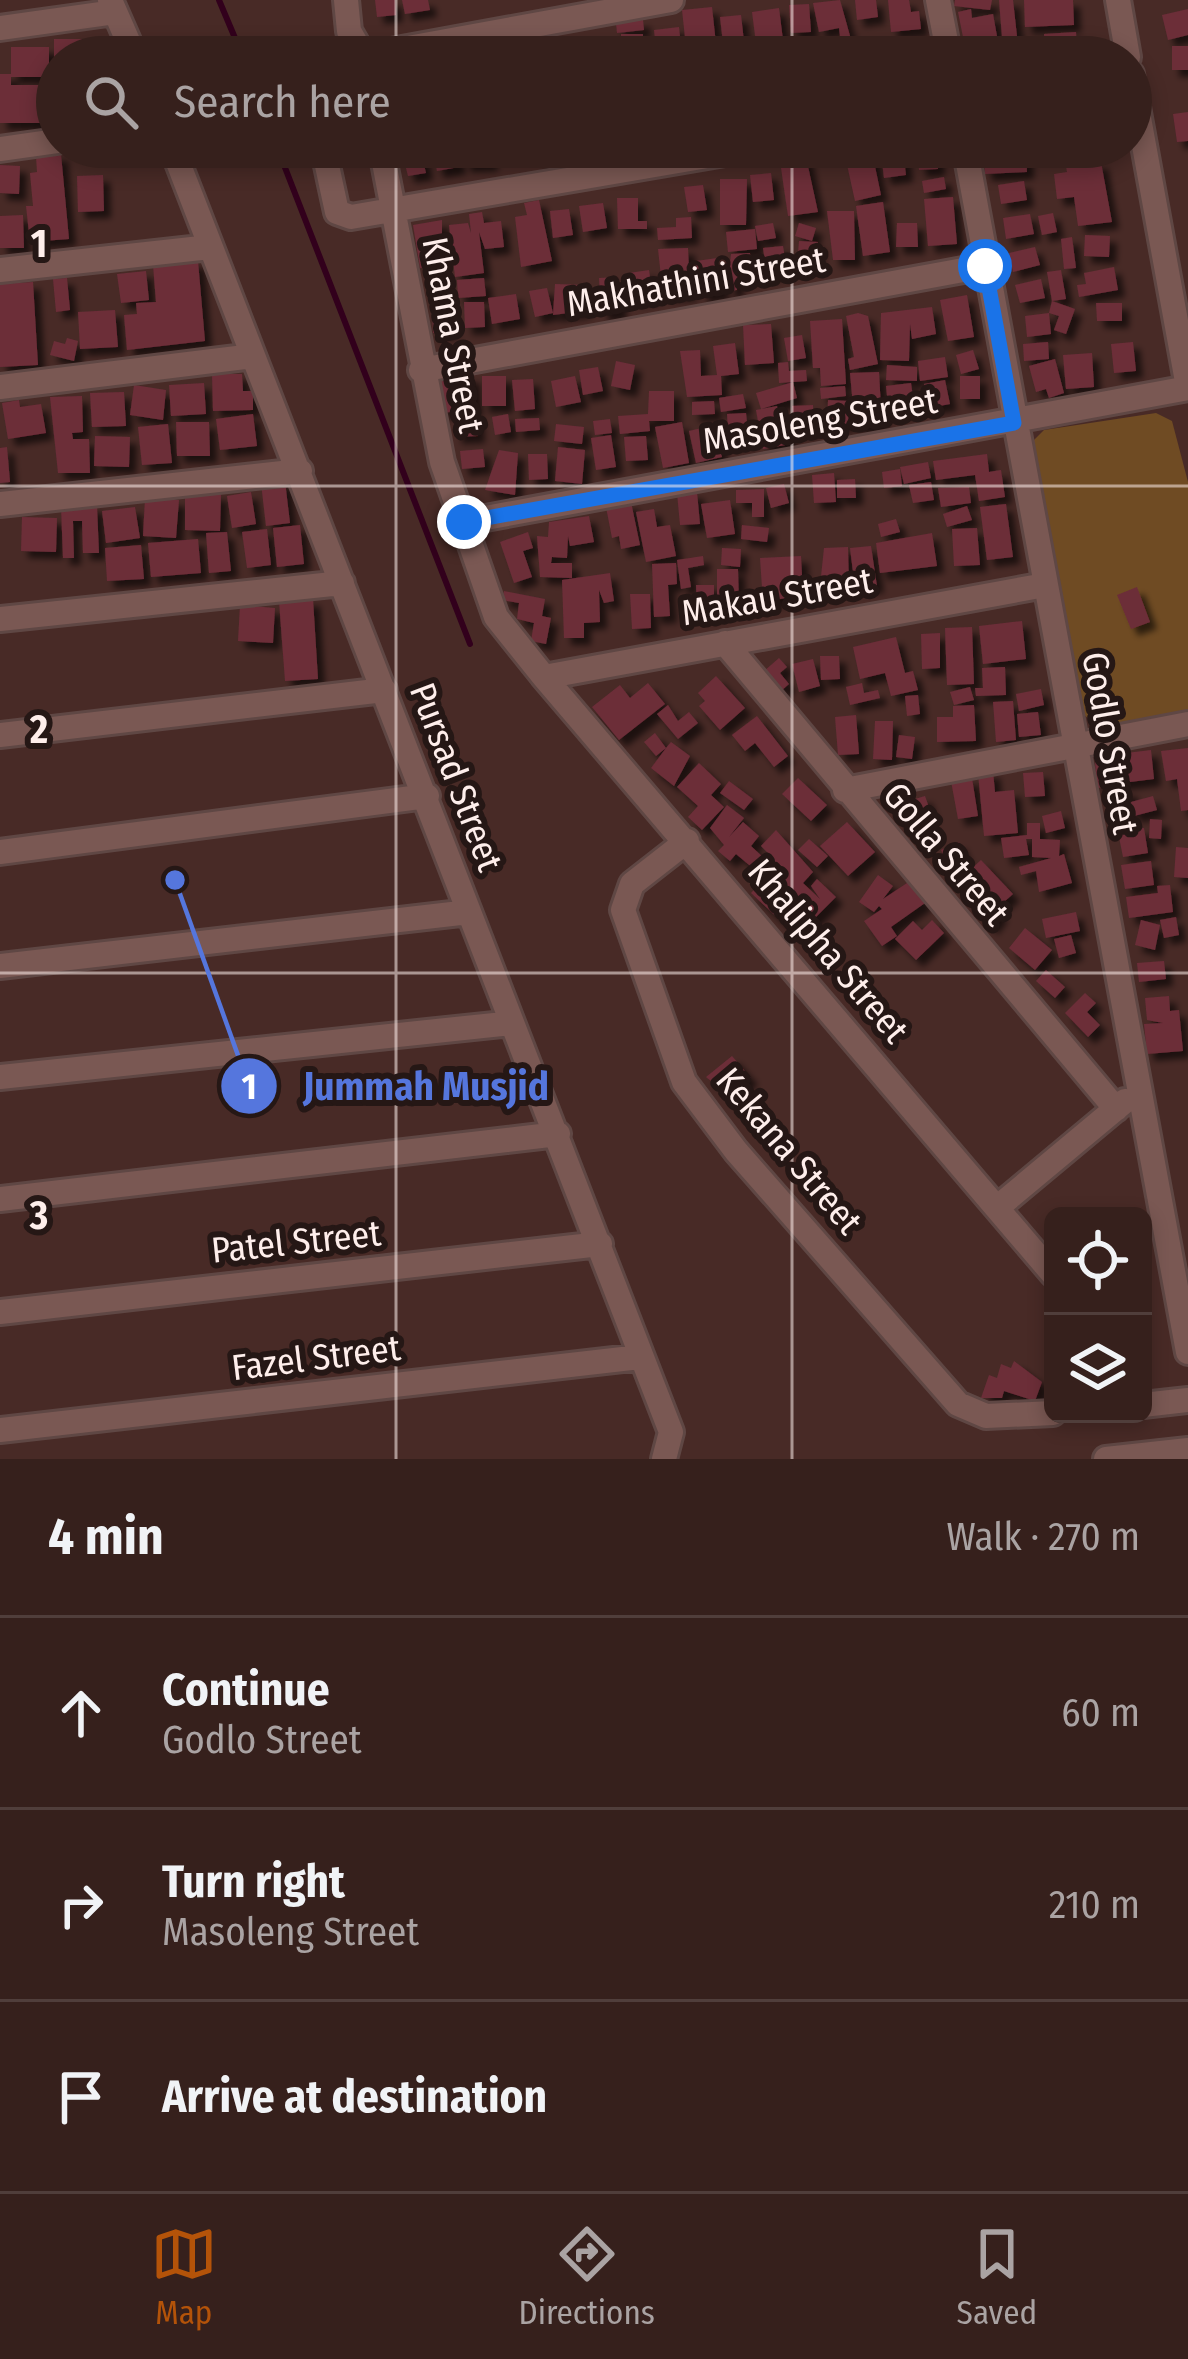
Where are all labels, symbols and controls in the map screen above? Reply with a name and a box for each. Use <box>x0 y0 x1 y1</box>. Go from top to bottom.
search box <box>36 36 1152 168</box>
icon: search <box>78 69 144 135</box>
text: Search here <box>174 75 391 129</box>
text: 1 <box>31 221 47 267</box>
street label: Khama Street <box>413 234 494 437</box>
street label: Makhathini Street <box>563 238 829 326</box>
route start <box>958 239 1012 293</box>
street label: Masoleng Street <box>699 379 941 463</box>
route end <box>437 495 491 549</box>
street label: Makau Street <box>678 559 876 635</box>
street label: Godlo Street <box>1072 649 1148 838</box>
street label: Pursad Street <box>400 677 512 877</box>
text: 2 <box>29 707 48 753</box>
street label: Golla Street <box>874 774 1019 935</box>
street label: Khalipha Street <box>738 850 918 1052</box>
callout: Jummah Musjid <box>219 1049 573 1124</box>
street label: Kekana Street <box>707 1059 871 1243</box>
text: Jummah Musjid <box>302 1064 549 1110</box>
text: 1 <box>241 1065 257 1109</box>
text: 3 <box>29 1193 48 1239</box>
map controls <box>1044 1207 1152 1423</box>
button: locate <box>1044 1207 1152 1315</box>
street label: Patel Street <box>209 1211 383 1273</box>
button: layers <box>1044 1315 1152 1423</box>
street label: Fazel Street <box>229 1326 403 1390</box>
text: 4 min <box>48 1506 164 1568</box>
text: Walk · 270 m <box>946 1514 1140 1560</box>
text: Continue <box>162 1663 330 1717</box>
icon: ahead <box>48 1680 114 1746</box>
text: 60 m <box>1061 1690 1140 1736</box>
text: Godlo Street <box>162 1717 361 1763</box>
text: Turn right <box>162 1855 345 1909</box>
icon: right <box>48 1872 114 1938</box>
text: 210 m <box>1049 1882 1140 1928</box>
text: Masoleng Street <box>162 1909 419 1955</box>
icon: arrive <box>48 2064 114 2130</box>
text: Arrive at destination <box>162 2070 547 2124</box>
tab: Map <box>151 2221 217 2333</box>
tab: Directions <box>518 2221 655 2333</box>
tab: Saved <box>957 2221 1037 2333</box>

